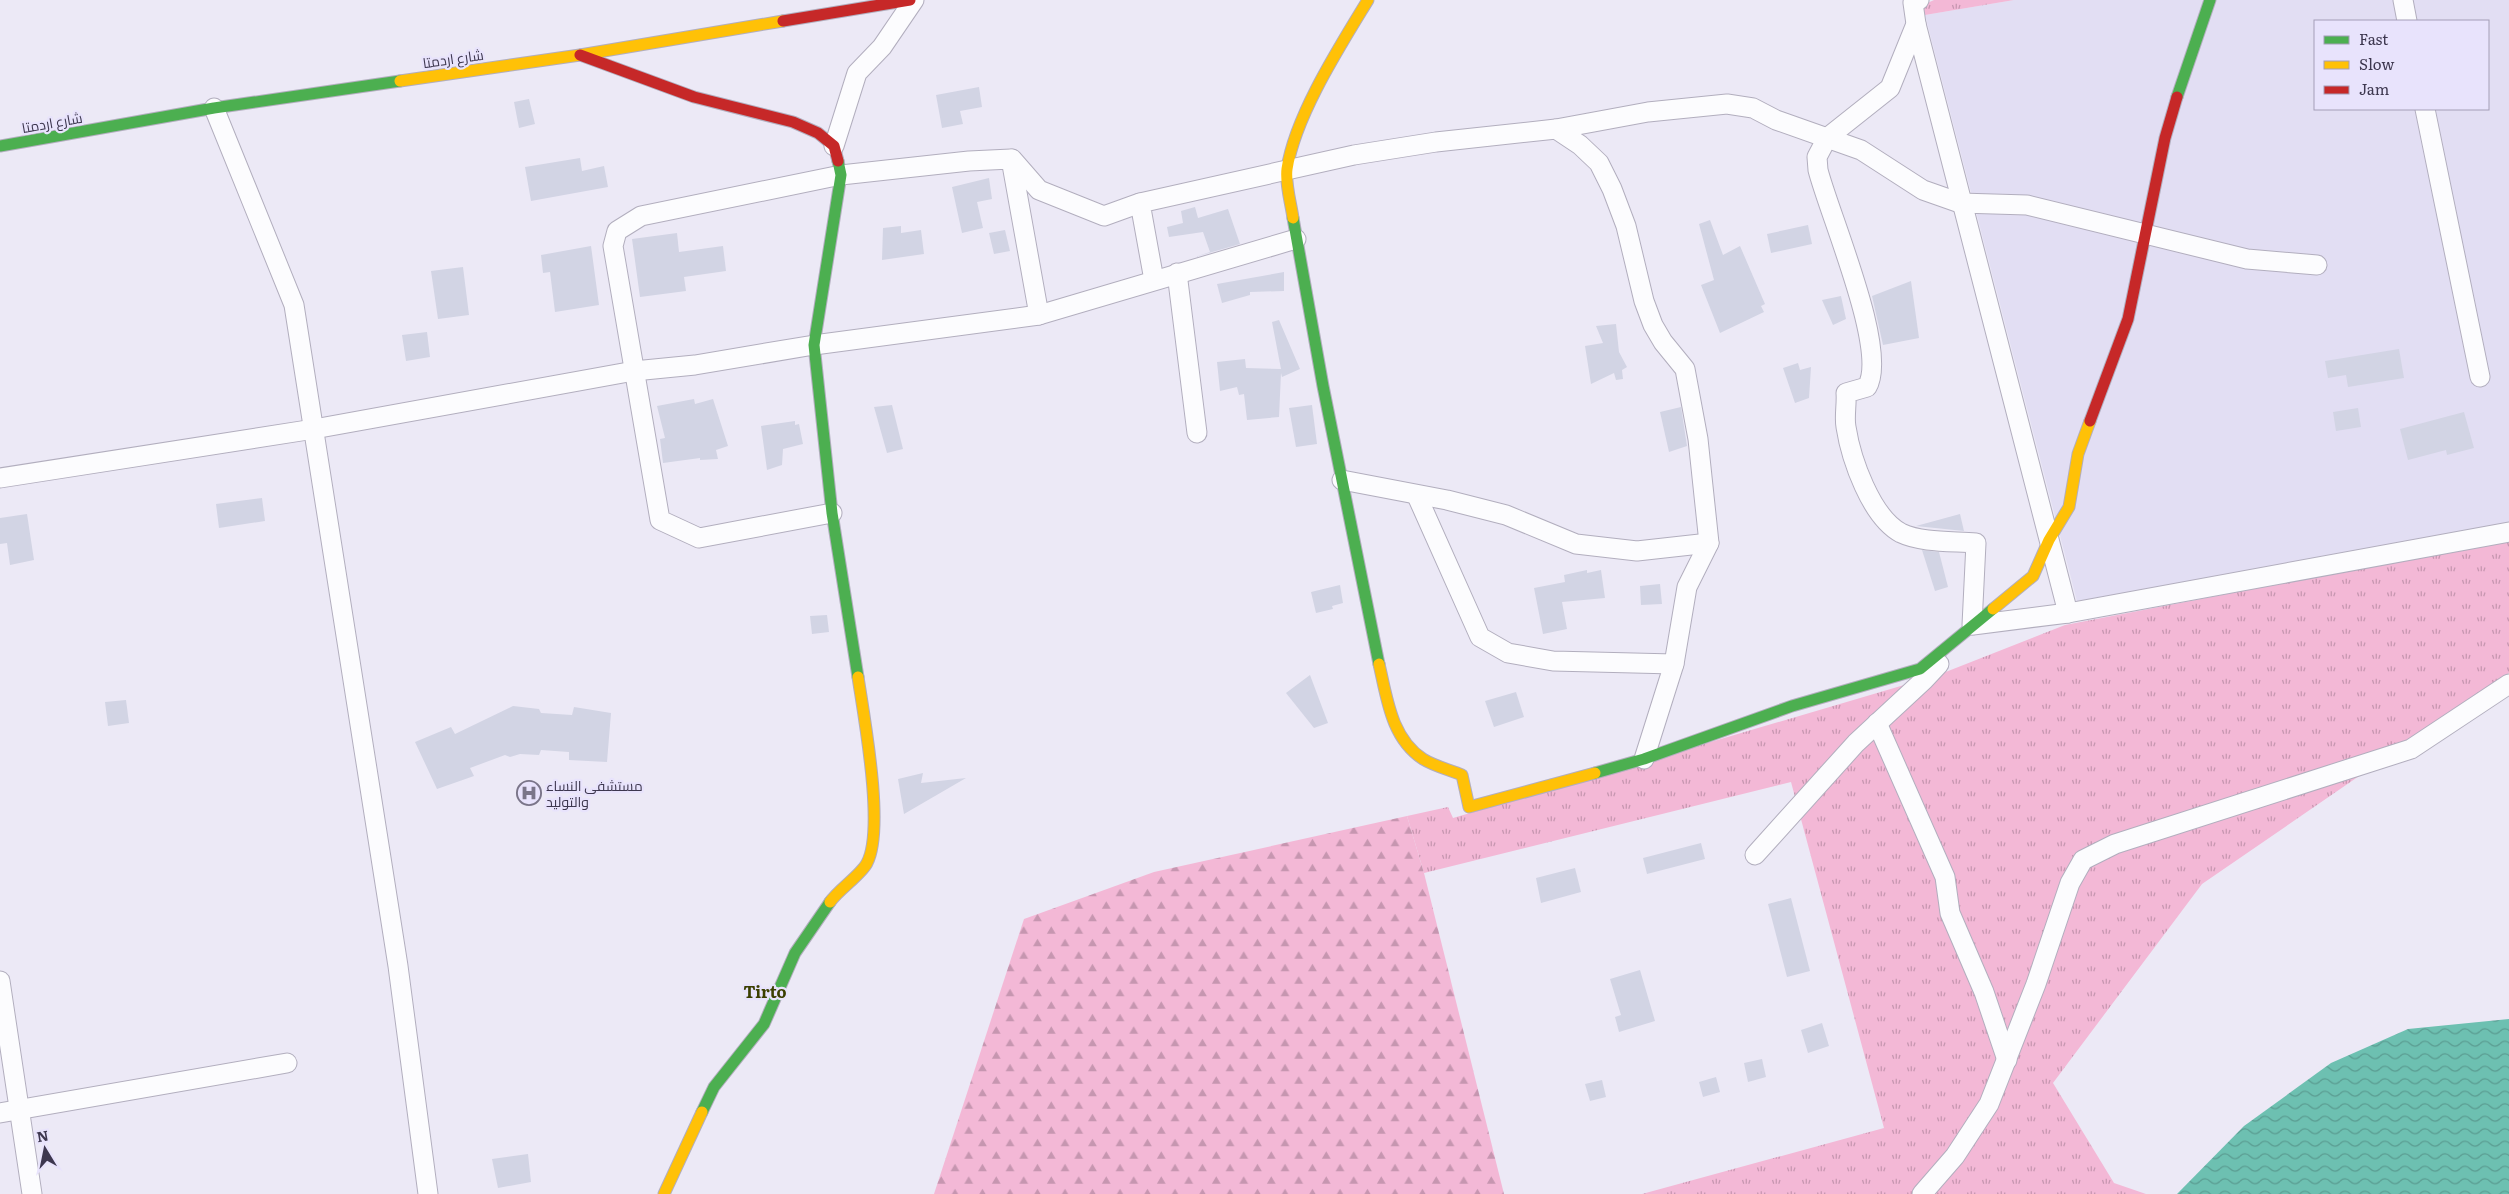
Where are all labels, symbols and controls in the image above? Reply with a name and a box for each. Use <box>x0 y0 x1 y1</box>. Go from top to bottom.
legend <box>2314 20 2489 110</box>
text: Fast <box>2359 27 2388 50</box>
street label: شارع اردمتا <box>421 44 485 72</box>
text: Slow <box>2359 52 2394 75</box>
text: Jam <box>2359 77 2390 100</box>
street label: شارع اردمتا <box>20 107 84 137</box>
place label: مستشفى النساء والتوليد <box>546 775 643 811</box>
hospital icon: مستشفى النساء والتوليد <box>516 780 542 806</box>
district label: Tirto <box>743 979 787 1003</box>
north arrow <box>20 1124 70 1174</box>
text: N <box>35 1124 50 1146</box>

